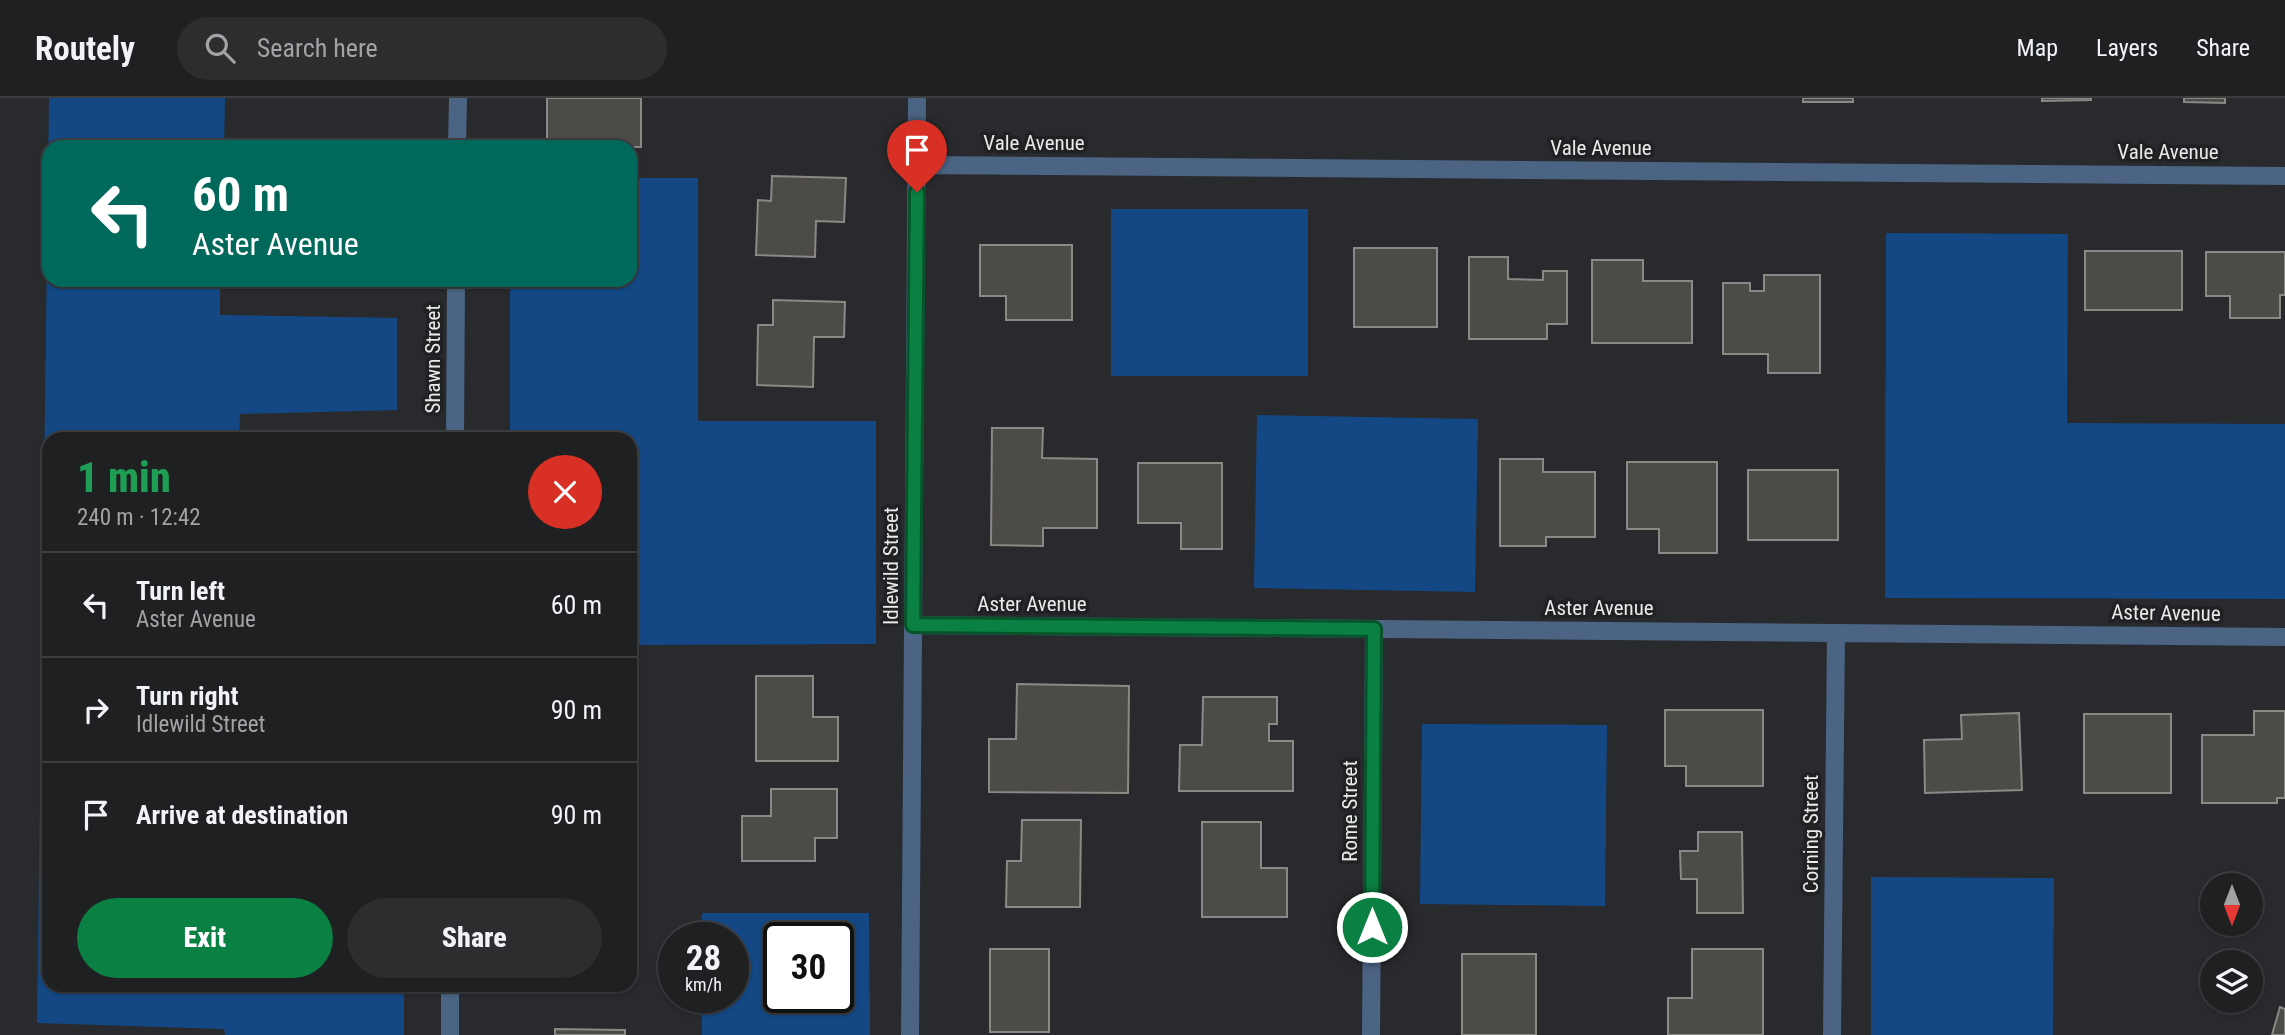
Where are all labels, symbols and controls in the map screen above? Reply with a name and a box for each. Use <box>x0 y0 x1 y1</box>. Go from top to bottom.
search box <box>177 17 667 80</box>
text: Routely <box>35 29 135 68</box>
icon: search <box>201 29 239 67</box>
text: Search here <box>257 33 378 63</box>
text: Map <box>2017 34 2058 62</box>
text: Layers <box>2096 34 2158 62</box>
text: Share <box>2196 34 2250 62</box>
pin <box>887 120 947 192</box>
icon: arrive <box>898 131 936 169</box>
street label: Vale Avenue <box>983 131 1085 155</box>
street label: Vale Avenue <box>1550 136 1652 160</box>
street label: Vale Avenue <box>2117 140 2219 164</box>
text: 60 m <box>192 166 289 223</box>
icon: left <box>77 168 168 259</box>
text: Aster Avenue <box>192 225 359 263</box>
street label: Shawn Street <box>421 305 445 413</box>
text: 1 min <box>77 453 171 502</box>
button: close <box>528 455 602 529</box>
text: 240 m · 12:42 <box>77 504 201 531</box>
street label: Idlewild Street <box>879 507 903 625</box>
text: Turn left <box>136 576 225 606</box>
icon: left <box>77 586 115 624</box>
text: 60 m <box>551 590 602 620</box>
street label: Aster Avenue <box>977 592 1087 616</box>
street label: Aster Avenue <box>1544 596 1654 620</box>
street label: Aster Avenue <box>2111 600 2221 626</box>
text: Aster Avenue <box>136 606 256 633</box>
text: Turn right <box>136 681 238 711</box>
icon: right <box>77 691 115 729</box>
text: 90 m <box>551 695 602 725</box>
text: Idlewild Street <box>136 711 265 738</box>
street label: Rome Street <box>1338 760 1362 862</box>
street label: Corning Street <box>1799 775 1823 893</box>
icon: arrive <box>77 796 115 834</box>
text: Arrive at destination <box>136 800 348 830</box>
text: 90 m <box>551 800 602 830</box>
north arrow <box>2200 873 2263 936</box>
map controls <box>2200 873 2263 1013</box>
position arrow <box>1335 890 1409 964</box>
button: Exit <box>77 898 333 978</box>
button: Share <box>347 898 602 978</box>
speed limit sign: 30 <box>763 922 854 1013</box>
text: 28 <box>686 938 721 979</box>
button: layers <box>2200 950 2263 1013</box>
text: km/h <box>685 974 722 995</box>

